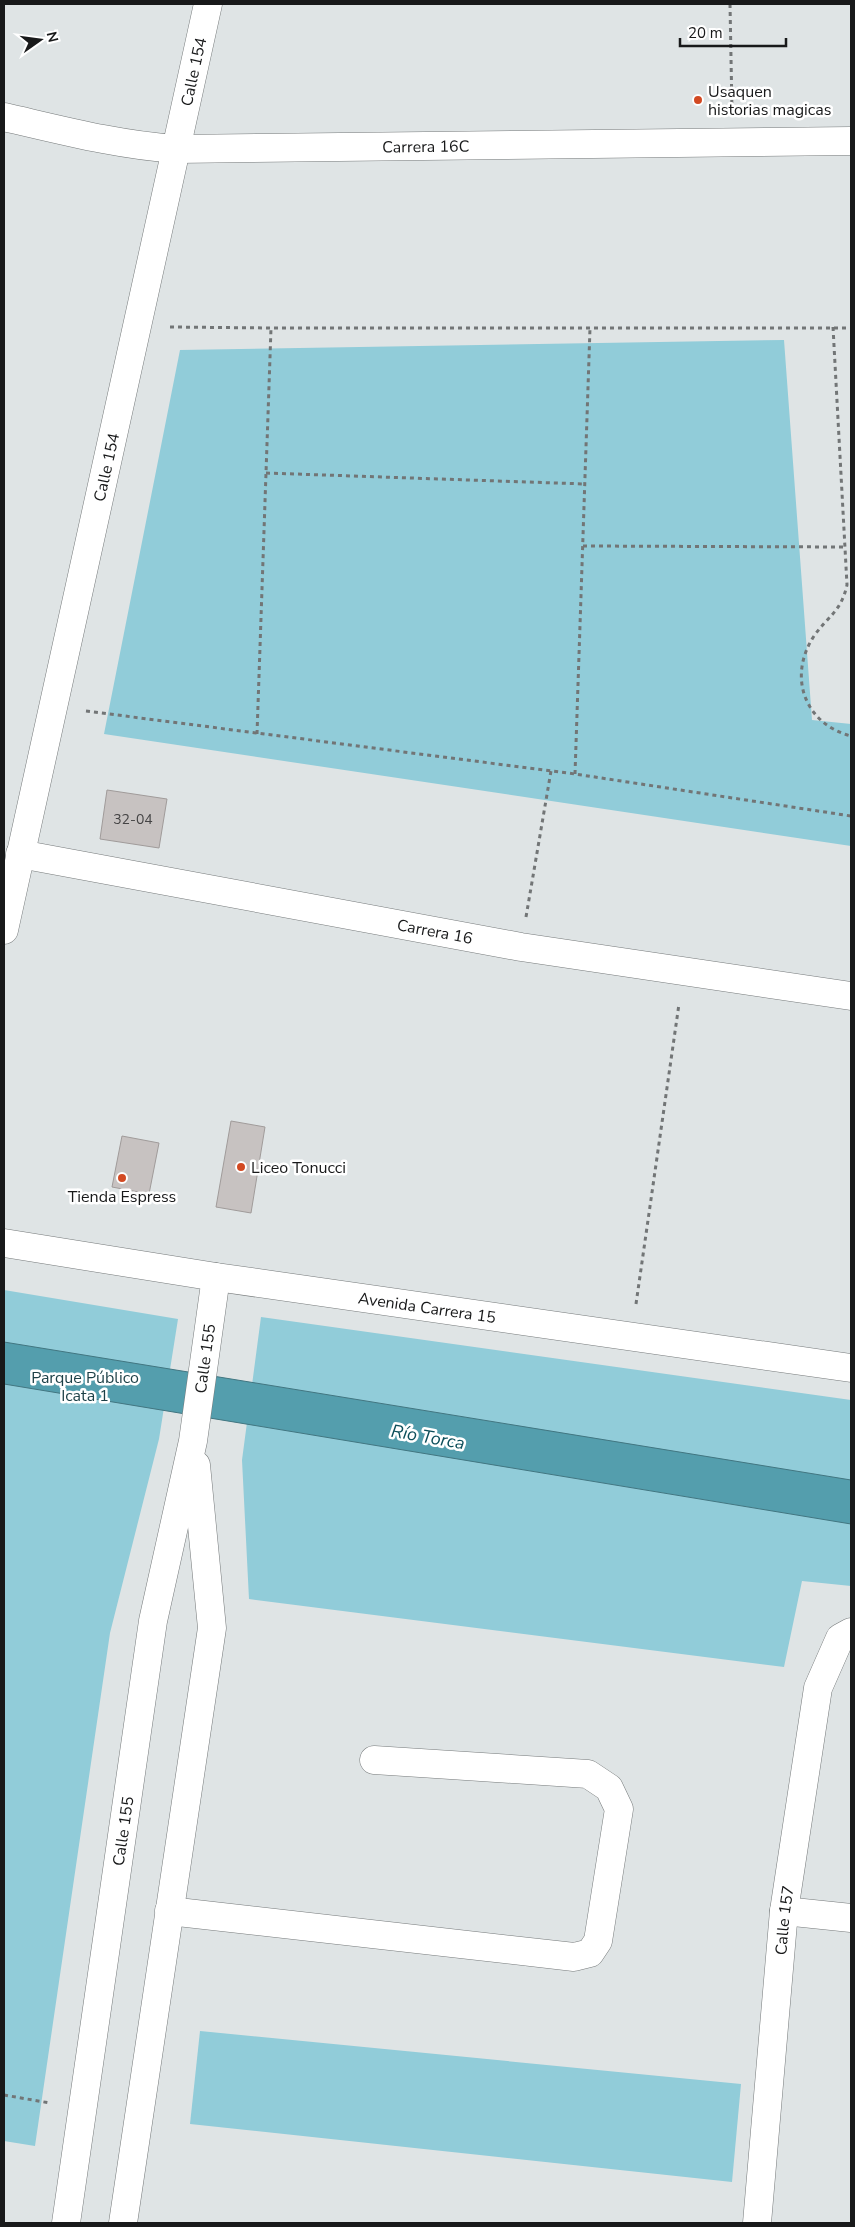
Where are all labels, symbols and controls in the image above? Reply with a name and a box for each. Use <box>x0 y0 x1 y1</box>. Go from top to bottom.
north arrow <box>15 15 65 65</box>
scale bar <box>680 15 786 47</box>
text: 20 m <box>688 23 723 43</box>
text: N <box>42 30 63 44</box>
street label: Calle 154 <box>176 35 212 108</box>
place label: Usaquen historias magicas <box>708 81 831 121</box>
marker: Usaquen historias magicas <box>692 94 704 106</box>
street label: Carrera 16C <box>382 136 470 159</box>
street label: Calle 154 <box>89 430 125 504</box>
house number: 32-04 <box>113 810 153 829</box>
street label: Carrera 16 <box>395 914 474 950</box>
place label: Liceo Tonucci <box>251 1157 346 1179</box>
marker: Liceo Tonucci <box>235 1161 247 1173</box>
marker: Tienda Espress <box>116 1172 128 1184</box>
place label: Tienda Espress <box>68 1186 176 1208</box>
street label: Avenida Carrera 15 <box>357 1287 497 1329</box>
street label: Calle 155 <box>190 1322 221 1395</box>
park label: Parque Público Icata 1 <box>31 1367 139 1407</box>
water label: Río Torca <box>389 1419 467 1455</box>
street label: Calle 155 <box>108 1795 140 1867</box>
street label: Calle 157 <box>770 1884 800 1956</box>

